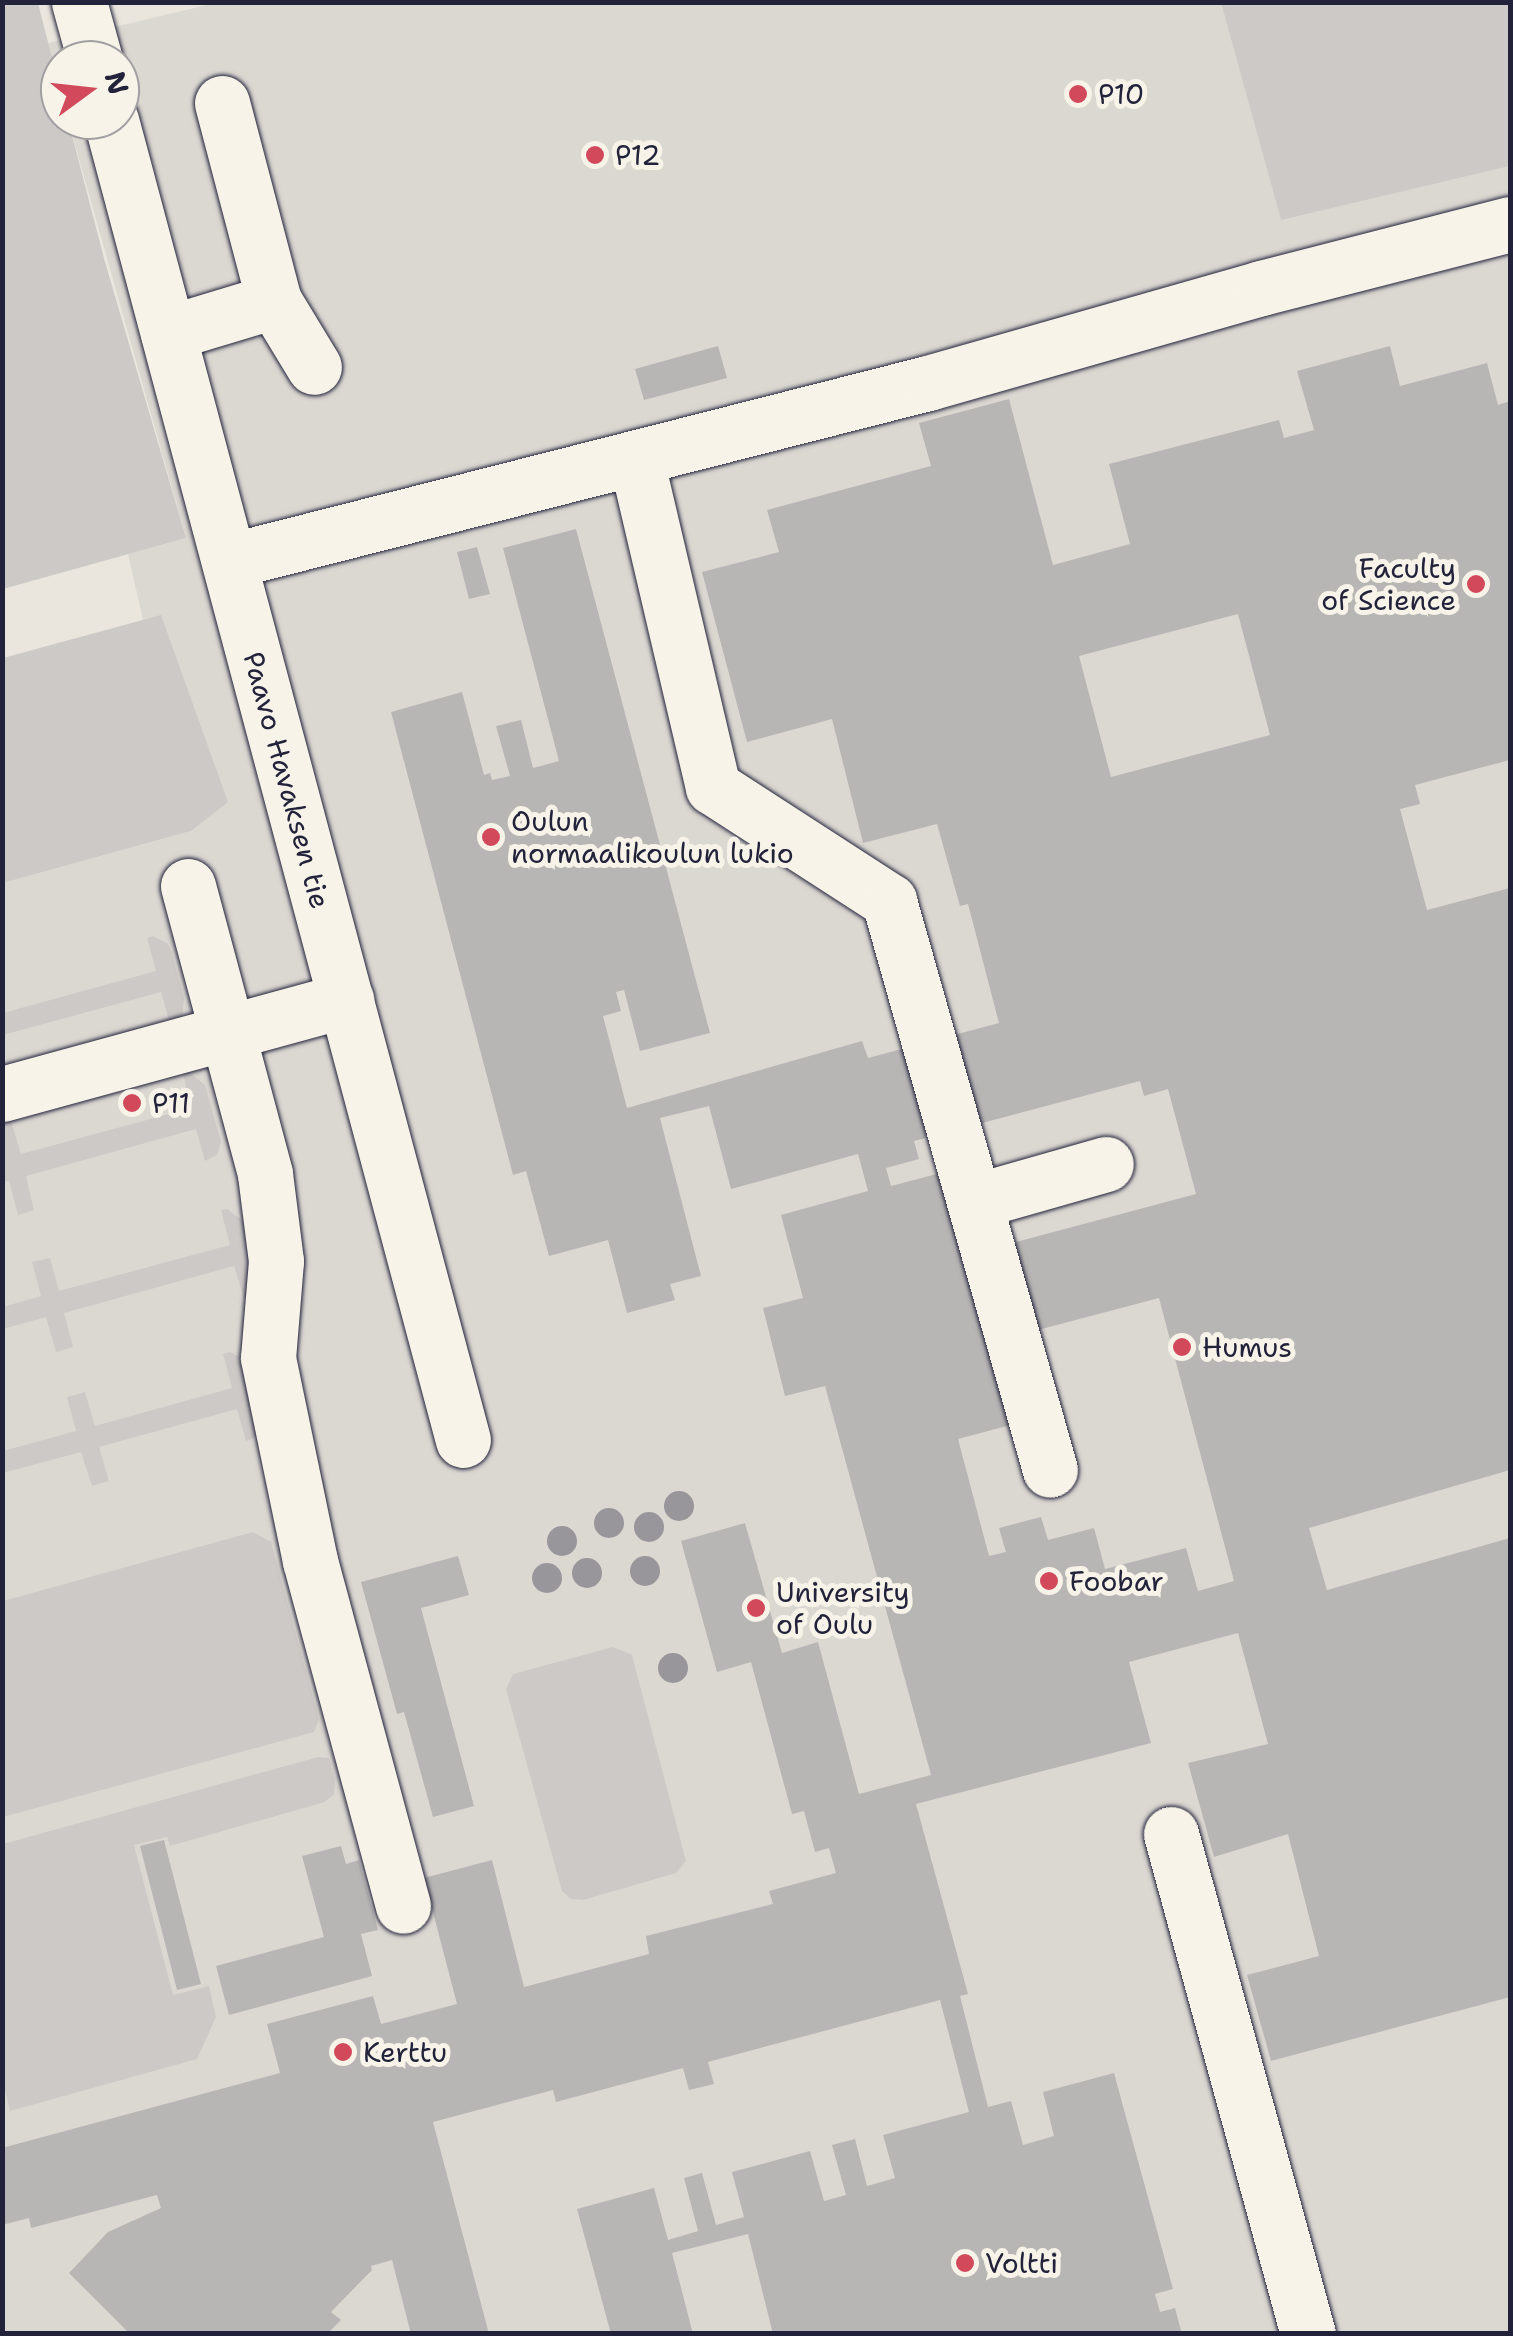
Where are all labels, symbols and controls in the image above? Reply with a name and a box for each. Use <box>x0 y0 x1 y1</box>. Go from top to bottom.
north arrow <box>40 40 140 140</box>
text: N <box>96 67 138 98</box>
place label: P10 <box>1098 77 1144 111</box>
marker: P10 <box>1067 83 1089 105</box>
place label: P12 <box>615 138 661 172</box>
marker: P12 <box>584 144 606 166</box>
place label: Faculty of Science <box>1321 551 1456 617</box>
marker: Faculty of Science <box>1465 573 1487 595</box>
street label: Paavo Havaksen tie <box>237 648 337 912</box>
place label: Oulun normaalikoulun lukio <box>511 804 794 870</box>
marker: Oulun normaalikoulun lukio <box>480 826 502 848</box>
place label: P11 <box>152 1086 190 1120</box>
marker: P11 <box>121 1092 143 1114</box>
place label: Humus <box>1202 1330 1292 1364</box>
marker: Humus <box>1171 1336 1193 1358</box>
place label: Foobar <box>1069 1564 1164 1598</box>
marker: Foobar <box>1038 1570 1060 1592</box>
place label: University of Oulu <box>776 1575 910 1641</box>
marker: University of Oulu <box>745 1597 767 1619</box>
place label: Kerttu <box>363 2035 447 2069</box>
marker: Kerttu <box>332 2041 354 2063</box>
place label: Voltti <box>985 2246 1058 2280</box>
marker: Voltti <box>954 2252 976 2274</box>

